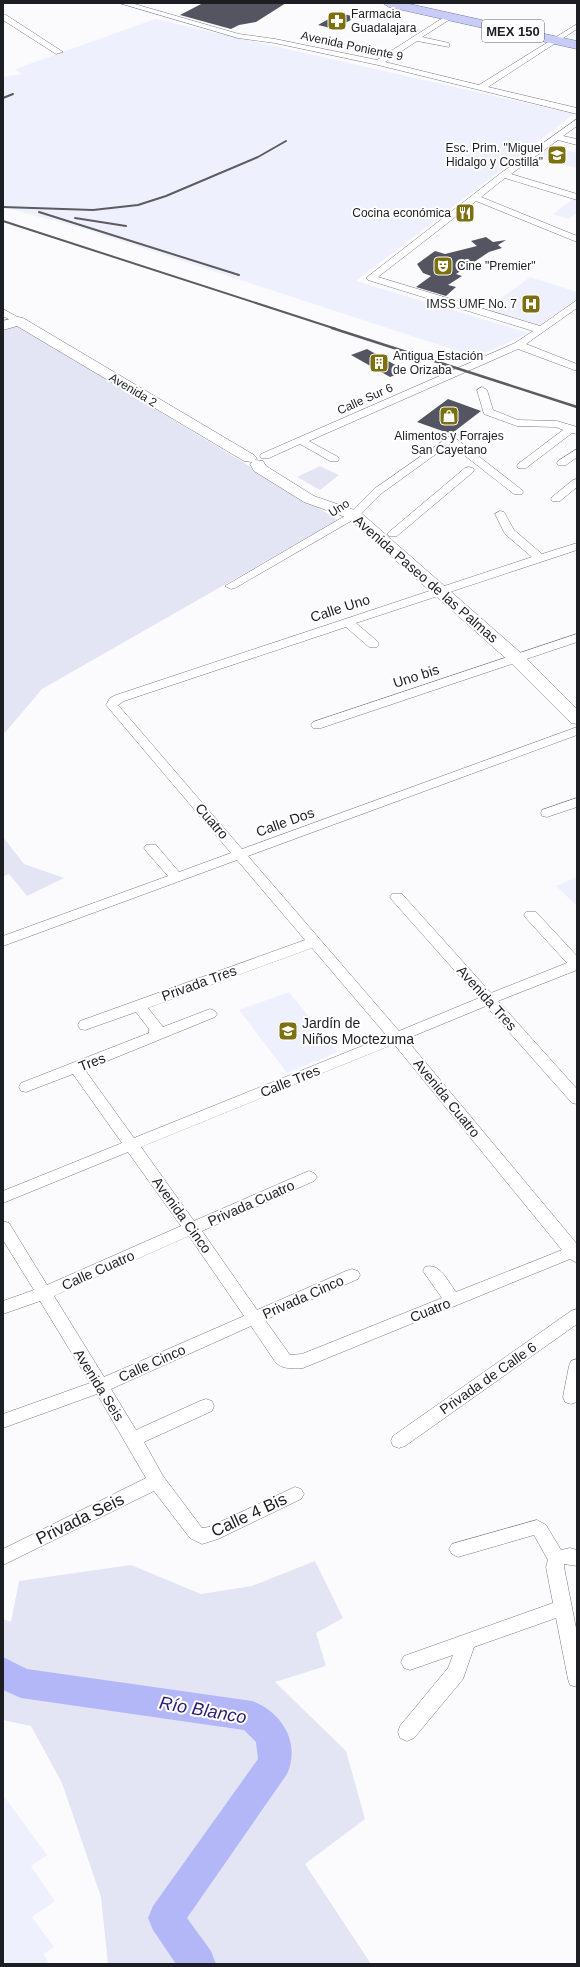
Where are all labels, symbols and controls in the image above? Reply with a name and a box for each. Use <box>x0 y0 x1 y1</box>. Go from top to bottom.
place label: Farmacia Guadalajara <box>351 7 417 35</box>
pharmacy icon: Farmacia Guadalajara <box>326 10 348 32</box>
road number: MEX 150 <box>482 20 544 42</box>
street label: Avenida Poniente 9 <box>300 28 405 64</box>
place label: Esc. Prim. "Miguel Hidalgo y Costilla" <box>445 141 543 169</box>
school or university icon: Esc. Prim. "Miguel Hidalgo y Costilla" <box>546 144 568 166</box>
restaurant icon: Cocina económica <box>454 202 476 224</box>
place label: Cocina económica <box>352 206 451 220</box>
theatre icon: Cine "Premier" <box>432 255 454 277</box>
place label: Cine "Premier" <box>457 259 536 273</box>
hospital icon: IMSS UMF No. 7 <box>520 293 542 315</box>
place label: IMSS UMF No. 7 <box>426 297 517 311</box>
place label: Antigua Estación de Orizaba <box>393 349 483 377</box>
building icon: Antigua Estación de Orizaba <box>368 352 390 374</box>
street label: Avenida 2 <box>107 370 160 410</box>
street label: Calle Sur 6 <box>335 380 395 417</box>
shop icon: Alimentos y Forrajes San Cayetano <box>438 405 460 427</box>
place label: Alimentos y Forrajes San Cayetano <box>394 429 504 457</box>
street label: Uno <box>326 496 352 520</box>
street label: Avenida Paseo de las Palmas <box>351 512 501 646</box>
street label: Calle Uno <box>308 591 372 625</box>
street label: Uno bis <box>391 661 441 691</box>
street label: Cuatro <box>192 800 232 842</box>
street label: Calle Dos <box>254 804 316 840</box>
street label: Privada Tres <box>159 962 239 1004</box>
street label: Avenida Tres <box>454 962 520 1034</box>
place label: Jardín de Niños Moctezuma <box>302 1015 414 1047</box>
school or university icon: Jardín de Niños Moctezuma <box>277 1020 299 1042</box>
street label: Tres <box>76 1050 108 1074</box>
street label: Avenida Cuatro <box>410 1056 484 1141</box>
street label: Calle Tres <box>258 1062 322 1100</box>
street label: Avenida Cinco <box>149 1174 215 1256</box>
street label: Privada Cuatro <box>205 1177 297 1229</box>
street label: Calle Cuatro <box>59 1247 137 1293</box>
street label: Privada Cinco <box>260 1272 346 1322</box>
street label: Cuatro <box>408 1295 453 1325</box>
street label: Privada de Calle 6 <box>437 1339 540 1417</box>
street label: Calle Cinco <box>116 1341 188 1385</box>
street label: Avenida Seis <box>71 1346 127 1424</box>
street label: Calle 4 Bis <box>208 1489 290 1541</box>
street label: Privada Seis <box>33 1490 127 1548</box>
water label: Río Blanco <box>158 1693 248 1727</box>

